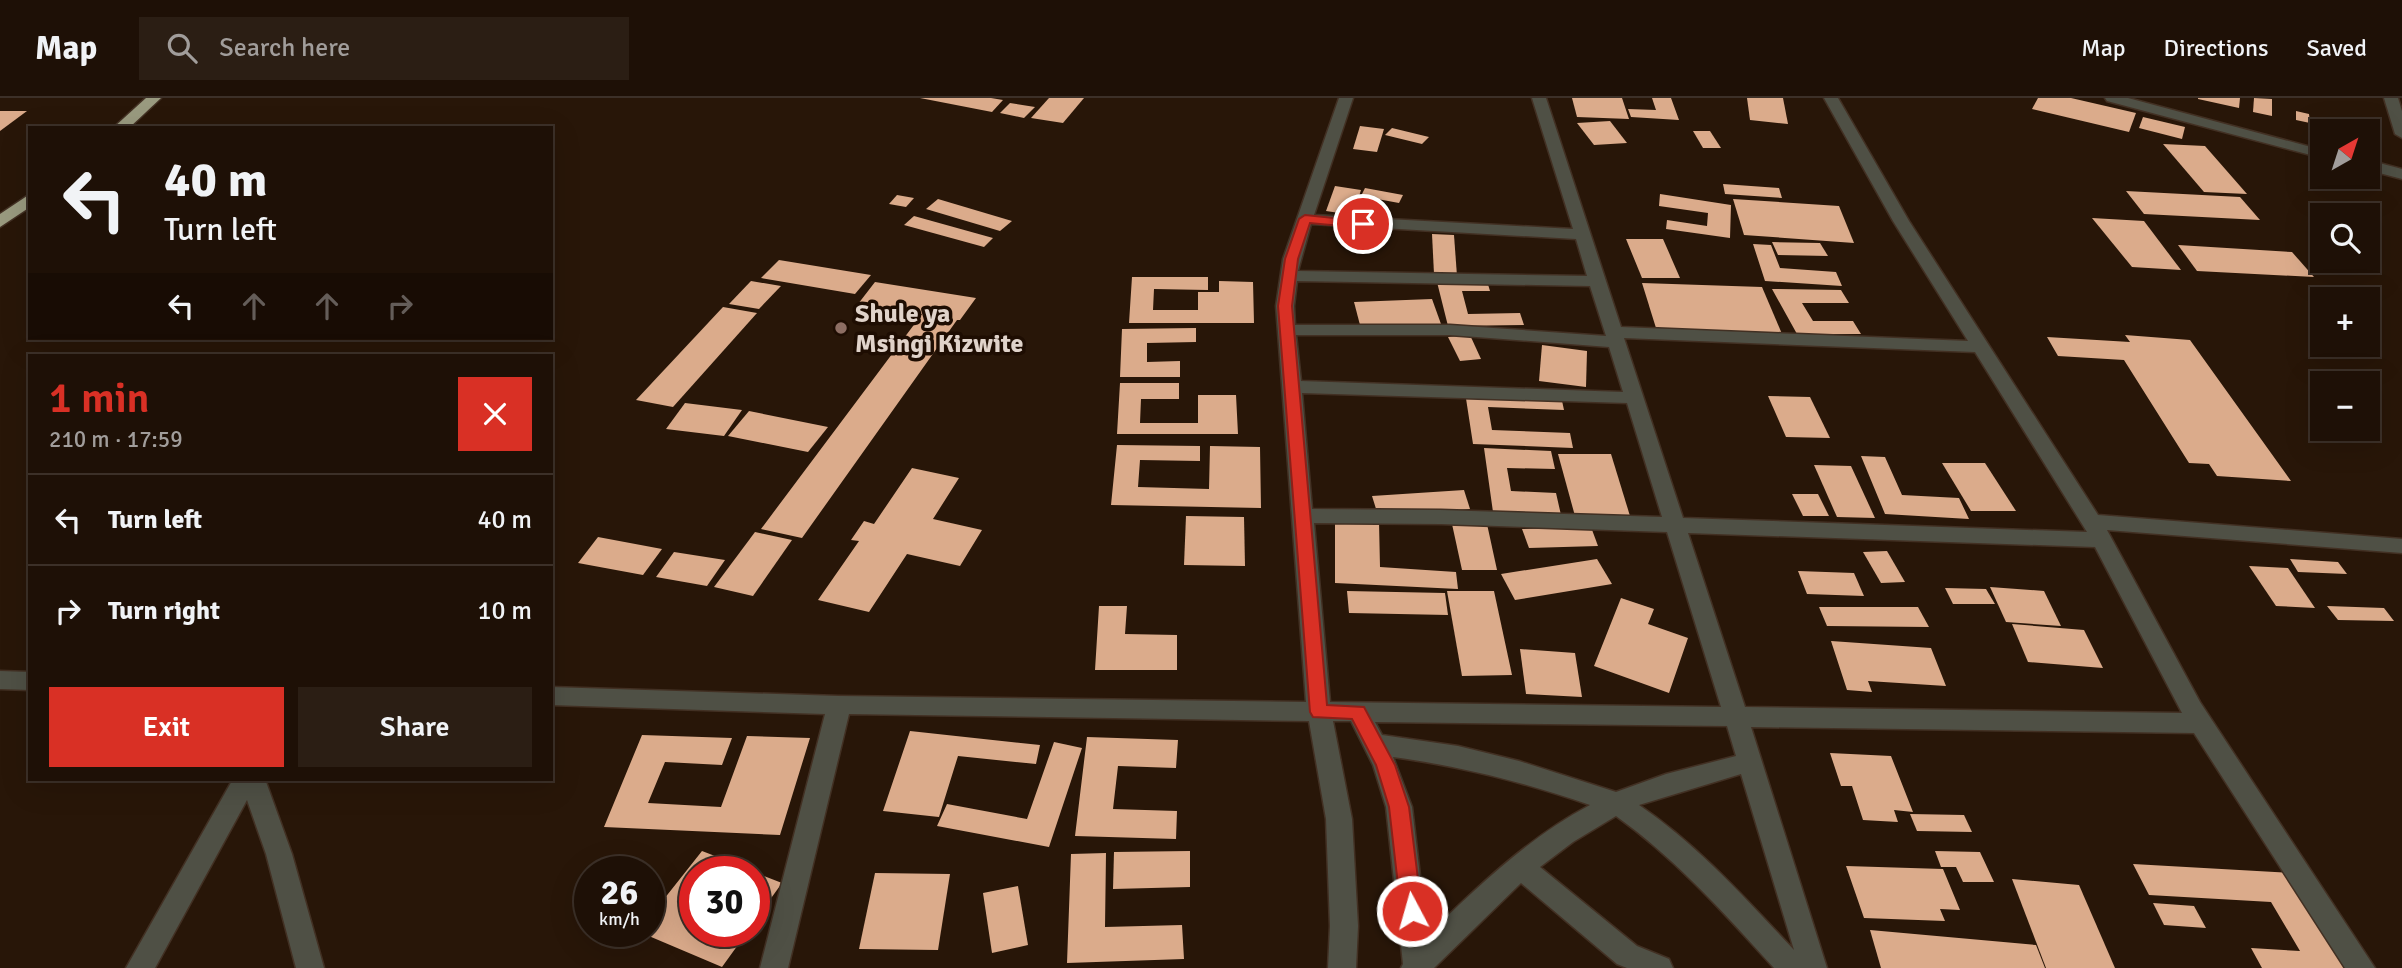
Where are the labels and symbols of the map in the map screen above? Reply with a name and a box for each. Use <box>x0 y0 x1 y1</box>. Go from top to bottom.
north arrow <box>2310 119 2380 189</box>
pin <box>1333 194 1393 254</box>
place label: Shule ya Msingi Kizwite <box>855 298 1024 360</box>
marker: Shule ya Msingi Kizwite <box>833 320 849 336</box>
speed limit sign: 30 <box>679 856 770 947</box>
position arrow <box>1375 874 1449 948</box>

